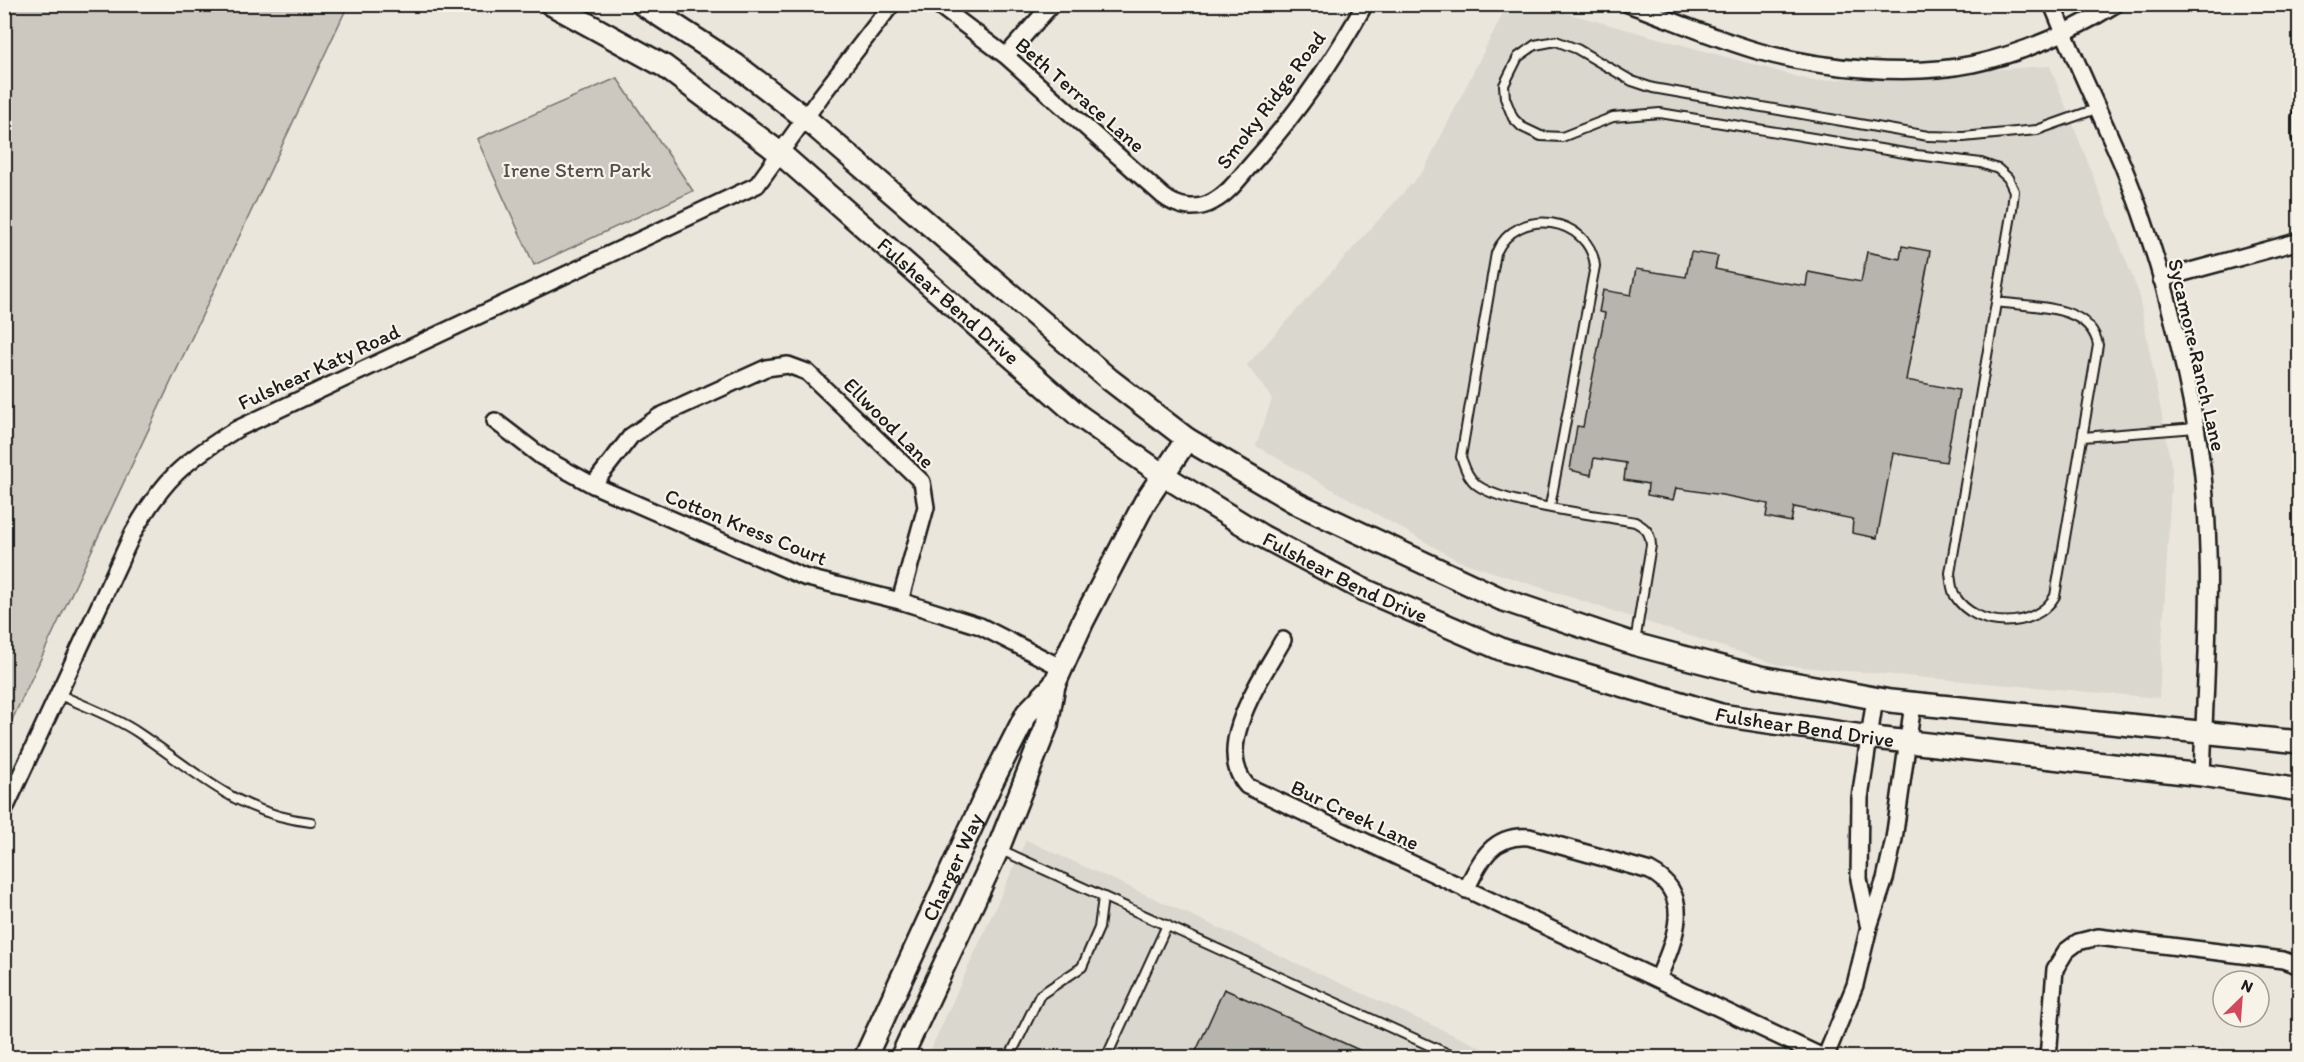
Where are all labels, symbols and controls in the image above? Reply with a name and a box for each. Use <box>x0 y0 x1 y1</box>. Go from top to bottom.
street label: Smoky Ridge Road <box>1211 25 1331 174</box>
street label: Beth Terrace Lane <box>1010 32 1150 158</box>
park label: Irene Stern Park <box>503 157 651 182</box>
street label: Fulshear Bend Drive <box>873 232 1025 370</box>
street label: Sycamore Ranch Lane <box>2163 256 2232 453</box>
street label: Fulshear Katy Road <box>234 318 404 415</box>
street label: Ellwood Lane <box>839 372 940 473</box>
street label: Cotton Kress Court <box>661 483 831 571</box>
street label: Fulshear Bend Drive <box>1259 526 1431 628</box>
street label: Fulshear Bend Drive <box>1712 701 1896 752</box>
street label: Bur Creek Lane <box>1287 774 1423 855</box>
street label: Charger Way <box>917 809 988 925</box>
north arrow <box>2211 969 2271 1029</box>
text: N <box>2238 975 2256 997</box>

